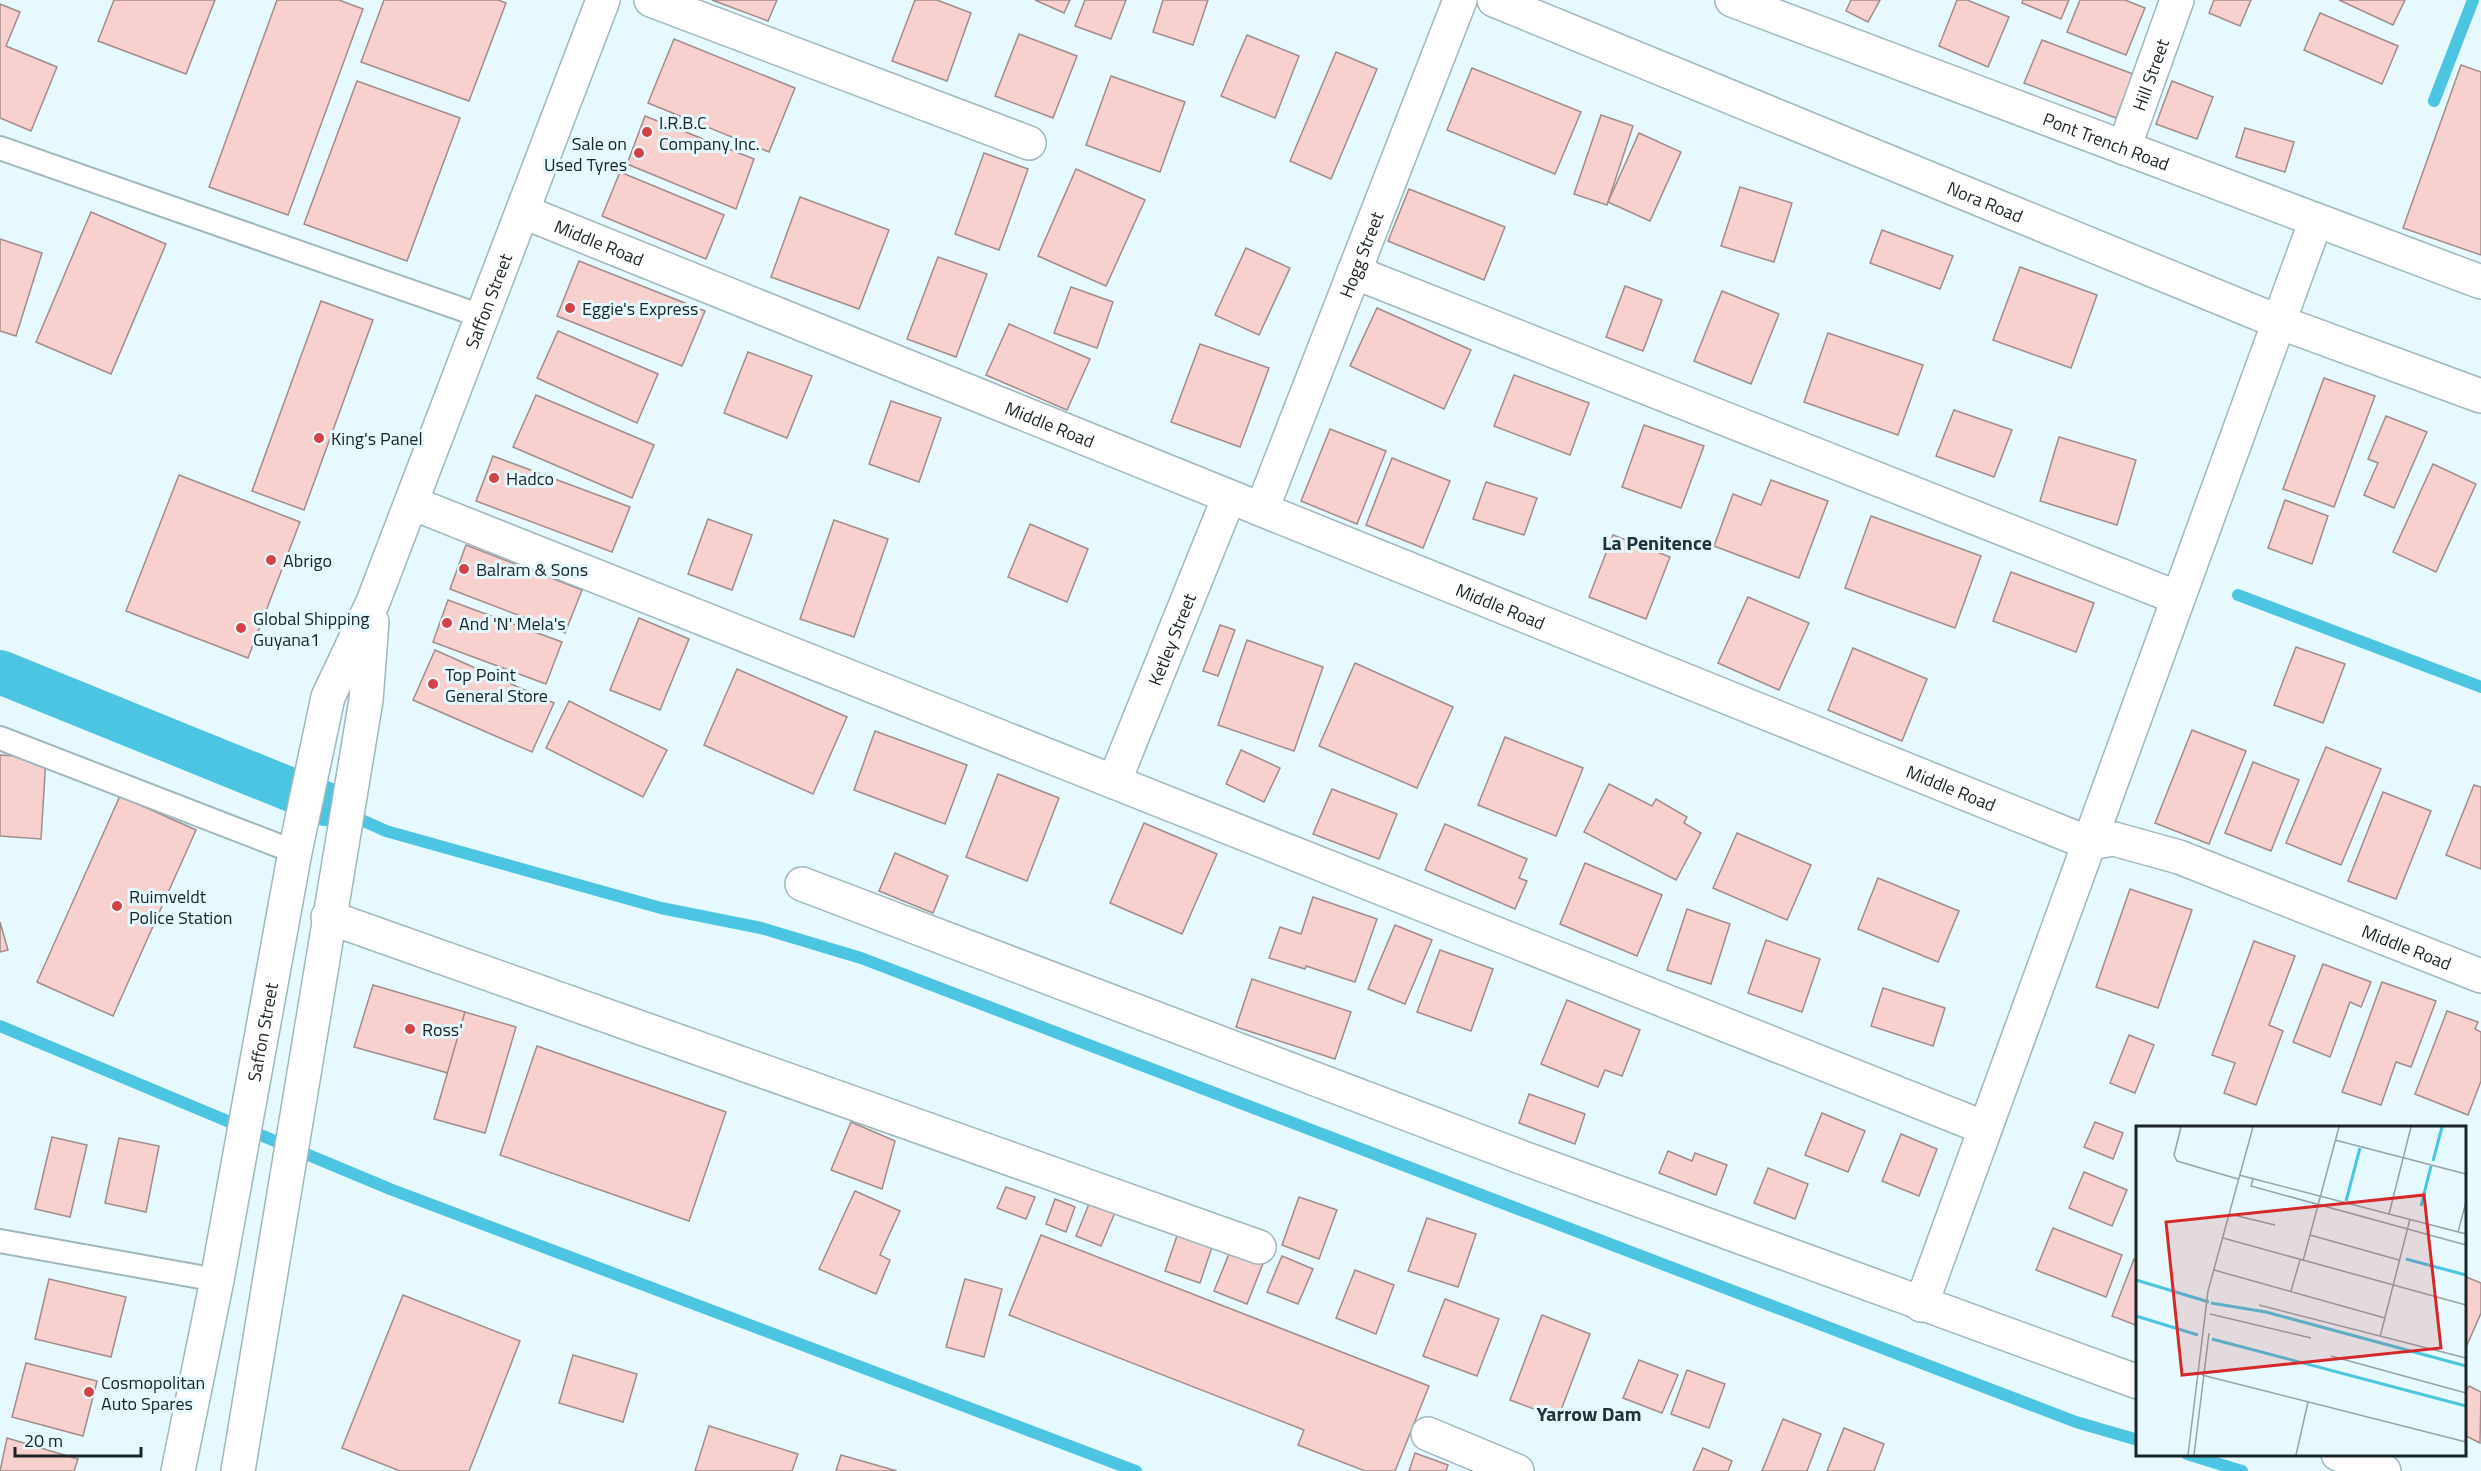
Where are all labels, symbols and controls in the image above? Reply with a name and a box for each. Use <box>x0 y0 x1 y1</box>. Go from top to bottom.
street label: Hill Street <box>2125 34 2176 114</box>
street label: Pont Trench Road <box>2039 105 2173 177</box>
place label: I.R.B.C Company Inc. <box>659 109 760 157</box>
marker: I.R.B.C Company Inc. <box>640 125 654 139</box>
place label: Sale on Used Tyres <box>544 130 627 178</box>
marker: Sale on Used Tyres <box>632 146 646 160</box>
street label: Nora Road <box>1943 174 2027 229</box>
street label: Hogg Street <box>1332 207 1390 302</box>
street label: Middle Road <box>550 212 648 272</box>
street label: Saffon Street <box>458 249 519 352</box>
place label: Eggie's Express <box>582 295 698 322</box>
marker: Eggie's Express <box>563 301 577 315</box>
street label: Middle Road <box>1001 394 1099 454</box>
place label: King's Panel <box>331 425 423 452</box>
marker: King's Panel <box>312 431 326 445</box>
place label: Hadco <box>506 465 554 492</box>
marker: Hadco <box>487 471 501 485</box>
district label: La Penitence <box>1602 527 1712 558</box>
place label: Abrigo <box>283 547 332 574</box>
marker: Abrigo <box>264 553 278 567</box>
place label: Balram & Sons <box>476 556 588 583</box>
marker: Balram & Sons <box>457 562 471 576</box>
street label: Middle Road <box>1452 576 1549 636</box>
street label: Ketley Street <box>1141 588 1203 689</box>
place label: Global Shipping Guyana1 <box>253 605 370 653</box>
place label: And 'N' Mela's <box>459 610 566 637</box>
marker: And 'N' Mela's <box>440 616 454 630</box>
marker: Global Shipping Guyana1 <box>234 621 248 635</box>
place label: Top Point General Store <box>445 661 548 709</box>
marker: Top Point General Store <box>426 677 440 691</box>
street label: Middle Road <box>1902 758 2000 818</box>
place label: Ruimveldt Police Station <box>129 883 232 931</box>
marker: Ruimveldt Police Station <box>110 899 124 913</box>
street label: Middle Road <box>2358 917 2456 977</box>
street label: Saffon Street <box>240 980 285 1084</box>
place label: Ross' <box>422 1016 463 1043</box>
marker: Ross' <box>403 1022 417 1036</box>
inset map <box>2136 1126 2466 1456</box>
place label: Cosmopolitan Auto Spares <box>101 1369 205 1417</box>
marker: Cosmopolitan Auto Spares <box>82 1385 96 1399</box>
district label: Yarrow Dam <box>1536 1398 1642 1429</box>
scale bar <box>15 1420 141 1458</box>
text: 20 m <box>24 1427 63 1454</box>

